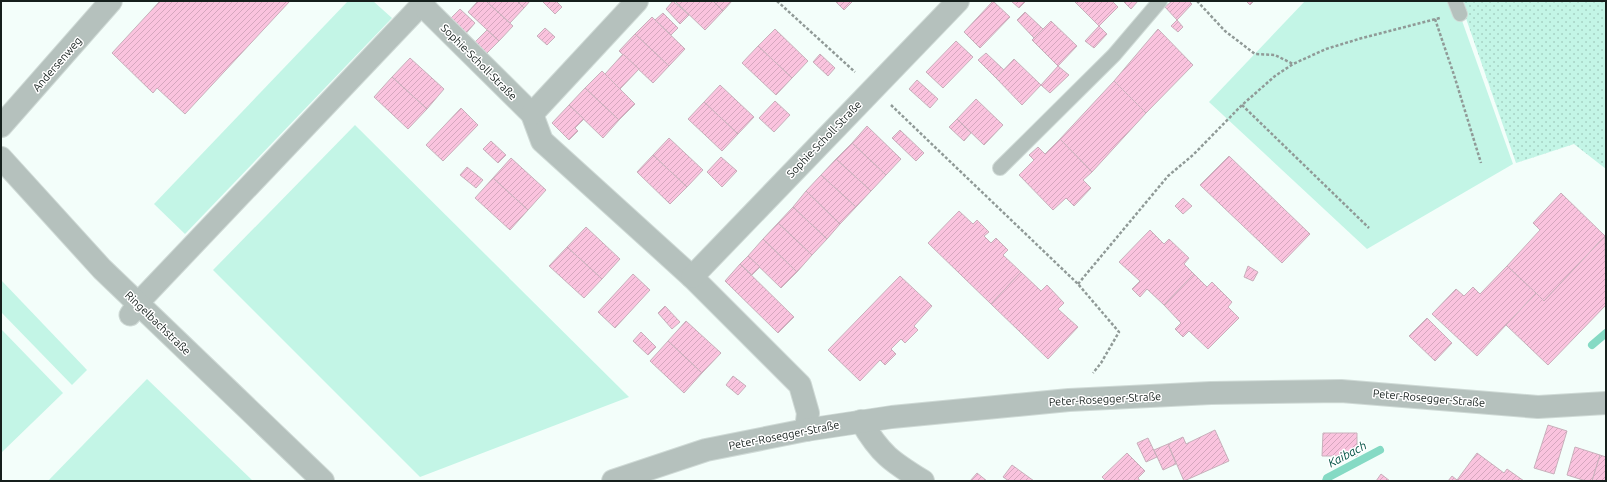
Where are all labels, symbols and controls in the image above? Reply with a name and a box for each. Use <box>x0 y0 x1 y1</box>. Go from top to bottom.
street label: Sophie-Scholl-Straße <box>439 22 519 102</box>
street label: Andersenweg <box>30 34 84 94</box>
street label: Sophie-Scholl-Straße <box>784 98 864 180</box>
street label: Ringelbachstraße <box>123 289 193 357</box>
street label: Peter-Rosegger-Straße <box>1372 387 1486 409</box>
street label: Peter-Rosegger-Straße <box>1048 390 1162 408</box>
street label: Peter-Rosegger-Straße <box>728 418 840 452</box>
water label: Kaibach <box>1326 438 1368 470</box>

